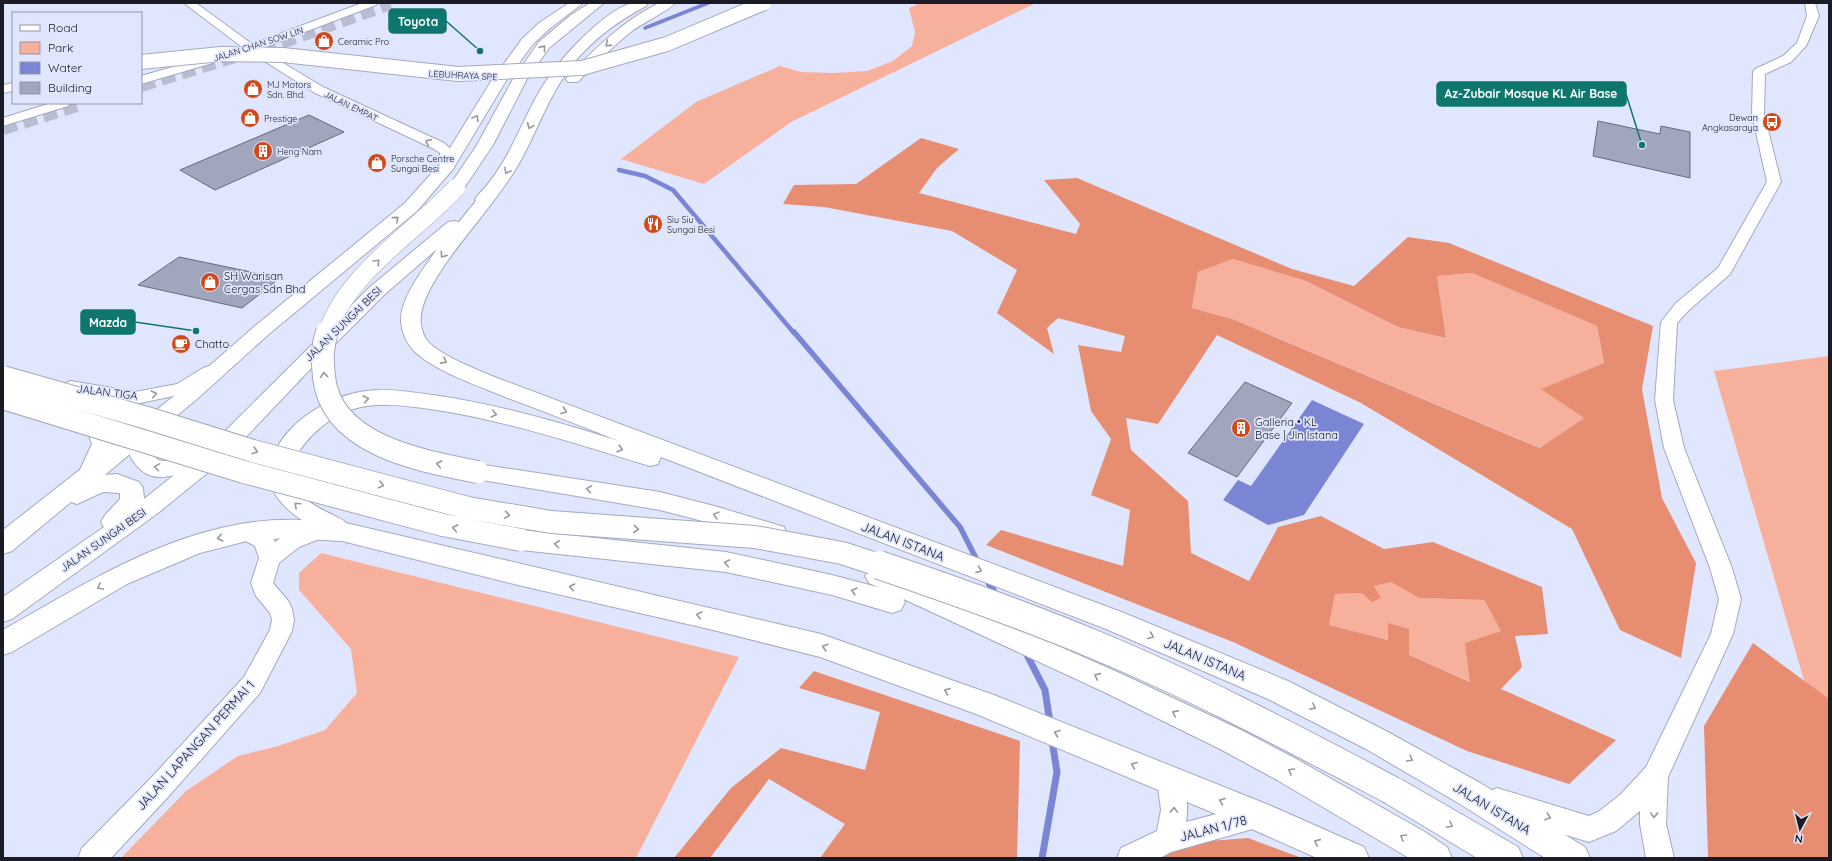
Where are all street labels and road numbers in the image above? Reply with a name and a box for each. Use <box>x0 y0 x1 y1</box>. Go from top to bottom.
street label: JALAN CHAN SOW LIN <box>211 24 305 64</box>
street label: LEBUHRAYA SPE <box>428 68 498 82</box>
street label: JALAN EMPAT <box>322 88 380 124</box>
street label: JALAN SUNGAI BESI <box>301 283 385 365</box>
street label: JALAN TIGA <box>76 381 138 403</box>
street label: JALAN SUNGAI BESI <box>57 505 149 575</box>
street label: JALAN ISTANA <box>859 518 948 564</box>
street label: JALAN ISTANA <box>1161 634 1249 684</box>
street label: JALAN LAPANGAN PERMAI 1 <box>132 677 258 813</box>
street label: JALAN ISTANA <box>1450 778 1534 838</box>
street label: JALAN 1/78 <box>1177 811 1249 845</box>

